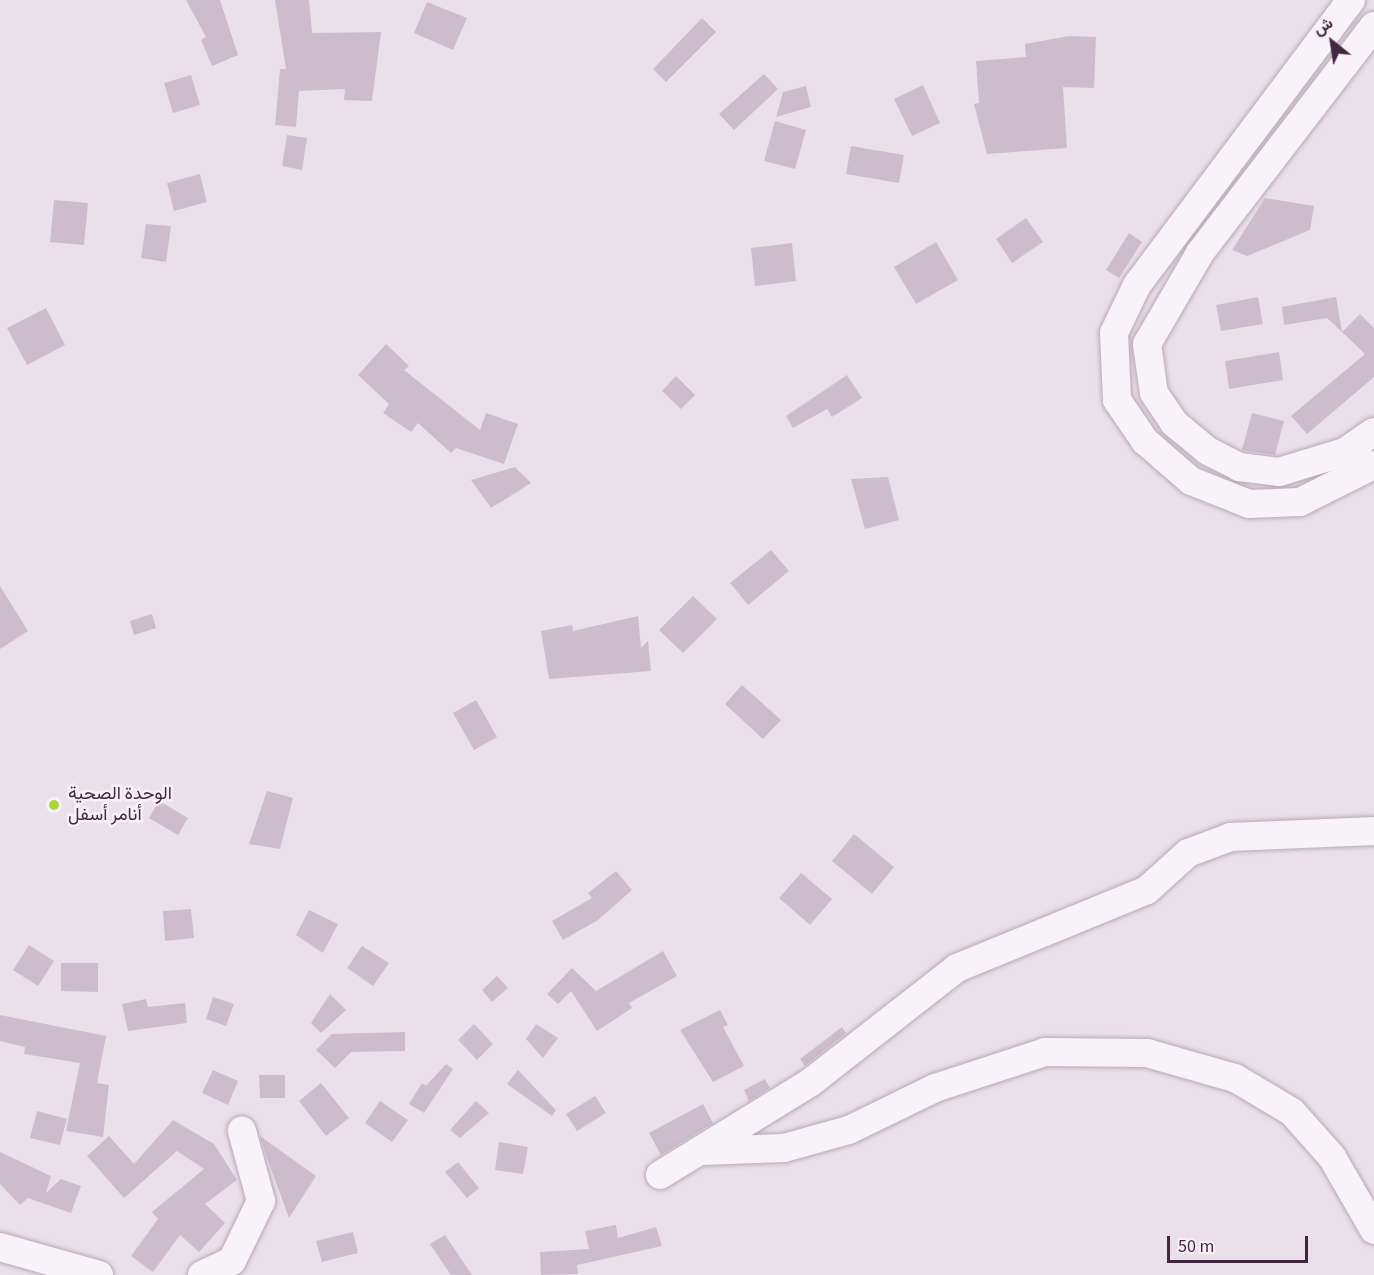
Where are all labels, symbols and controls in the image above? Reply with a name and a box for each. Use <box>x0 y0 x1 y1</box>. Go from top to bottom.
north arrow <box>1302 12 1362 72</box>
text: ش <box>1309 12 1337 41</box>
place label: الوحدة الصحية أنامر أسفل <box>68 784 172 826</box>
marker: الوحدة الصحية أنامر أسفل <box>45 796 63 814</box>
scale bar <box>1170 1224 1311 1262</box>
text: 50 m <box>1178 1234 1214 1259</box>

